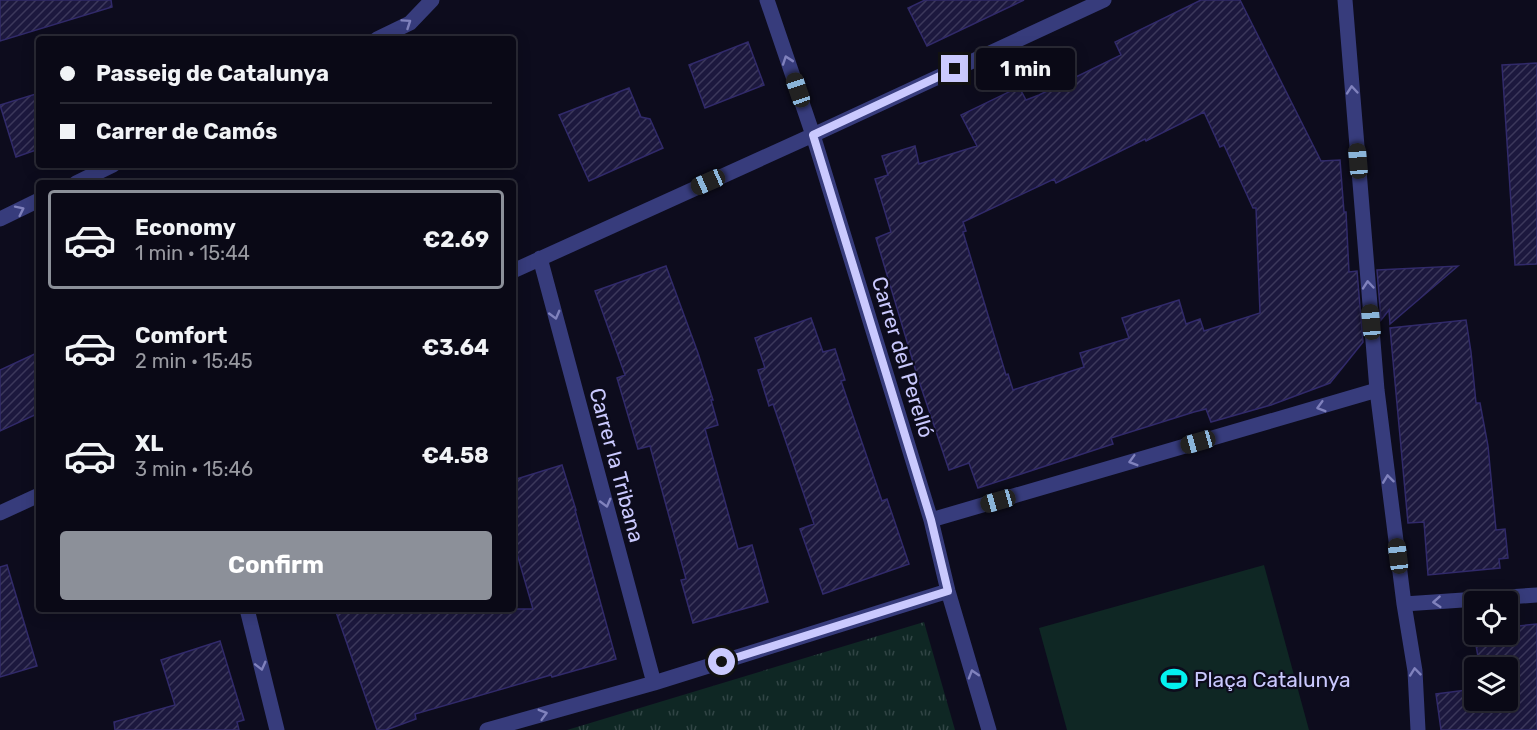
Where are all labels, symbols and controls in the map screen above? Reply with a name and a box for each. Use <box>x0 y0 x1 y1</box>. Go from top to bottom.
one-way arrow <box>400 19 411 30</box>
callout: 1 min <box>976 48 1075 90</box>
one-way arrow <box>782 55 795 66</box>
route end <box>941 55 968 82</box>
text: 1 min <box>1000 57 1051 81</box>
text: Passeig de Catalunya <box>96 60 329 87</box>
car <box>784 70 812 110</box>
one-way arrow <box>1346 86 1359 95</box>
text: Carrer de Camós <box>96 118 277 145</box>
car <box>1347 142 1369 180</box>
car <box>688 166 728 198</box>
one-way arrow <box>13 205 24 217</box>
icon: car <box>63 213 117 267</box>
text: Economy <box>135 214 236 241</box>
text: €2.69 <box>423 226 489 253</box>
text: 1 min · 15:44 <box>135 241 250 265</box>
street label: Carrer del Perelló <box>867 273 939 441</box>
one-way arrow <box>1362 280 1375 289</box>
car <box>1360 303 1382 341</box>
one-way arrow <box>548 309 560 320</box>
icon: car <box>63 321 117 375</box>
text: Comfort <box>135 322 227 349</box>
text: €3.64 <box>422 334 489 361</box>
text: 2 min · 15:45 <box>135 349 253 373</box>
street label: Carrer la Tribana <box>584 385 650 545</box>
one-way arrow <box>1316 400 1327 412</box>
car <box>1178 428 1218 456</box>
icon: car <box>63 429 117 483</box>
text: XL <box>135 430 163 457</box>
text: €4.58 <box>422 442 489 469</box>
one-way arrow <box>1128 454 1139 466</box>
text: 3 min · 15:46 <box>135 457 253 481</box>
one-way arrow <box>1382 474 1395 483</box>
car <box>978 487 1018 515</box>
one-way arrow <box>598 498 611 508</box>
button: Confirm <box>60 531 492 600</box>
car <box>1387 537 1409 575</box>
map controls <box>1464 591 1518 711</box>
button: locate <box>1464 591 1518 645</box>
one-way arrow <box>1432 595 1441 608</box>
route start <box>708 648 735 675</box>
button: layers <box>1464 657 1518 711</box>
one-way arrow <box>253 661 266 671</box>
sports icon: Plaça Catalunya <box>1159 664 1189 694</box>
place label: Plaça Catalunya <box>1194 667 1351 692</box>
one-way arrow <box>1409 667 1422 676</box>
one-way arrow <box>968 669 980 680</box>
one-way arrow <box>538 709 548 721</box>

